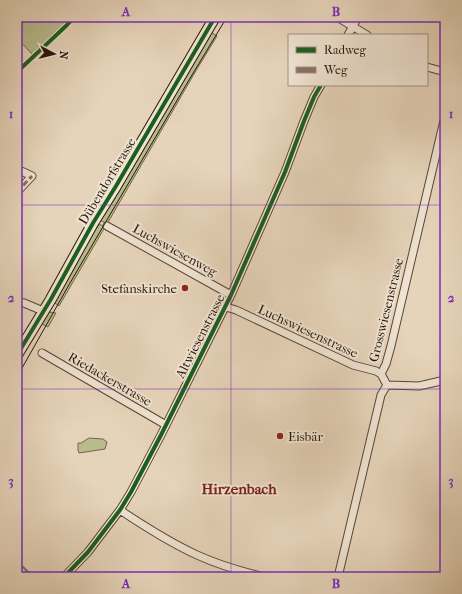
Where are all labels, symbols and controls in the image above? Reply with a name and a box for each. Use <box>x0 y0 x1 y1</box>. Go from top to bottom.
text: A <box>121 4 131 19</box>
text: B <box>332 4 341 19</box>
north arrow <box>34 34 74 74</box>
legend <box>288 34 428 86</box>
text: Radweg <box>324 43 367 57</box>
text: N <box>56 50 70 61</box>
text: Weg <box>323 63 348 77</box>
text: 1 <box>9 106 14 121</box>
text: 1 <box>449 106 454 121</box>
street label: Dübendorfstrasse <box>75 135 139 227</box>
street label: Luchswiesenweg <box>130 221 221 280</box>
street label: Grosswiesenstrasse <box>366 256 406 363</box>
place label: Stefanskirche <box>101 281 178 296</box>
marker: Stefanskirche <box>180 283 190 293</box>
text: 2 <box>8 290 15 305</box>
text: 2 <box>448 290 455 305</box>
street label: Altwiesenstrasse <box>172 291 228 381</box>
street label: Luchswiesenstrasse <box>256 301 361 361</box>
street label: Riedackerstrasse <box>66 349 155 409</box>
place label: Eisbär <box>288 429 323 444</box>
marker: Eisbär <box>275 431 285 441</box>
text: 3 <box>8 473 14 489</box>
text: 3 <box>448 473 454 489</box>
district label: Hirzenbach <box>201 480 277 498</box>
text: A <box>121 576 131 591</box>
text: B <box>332 576 341 591</box>

